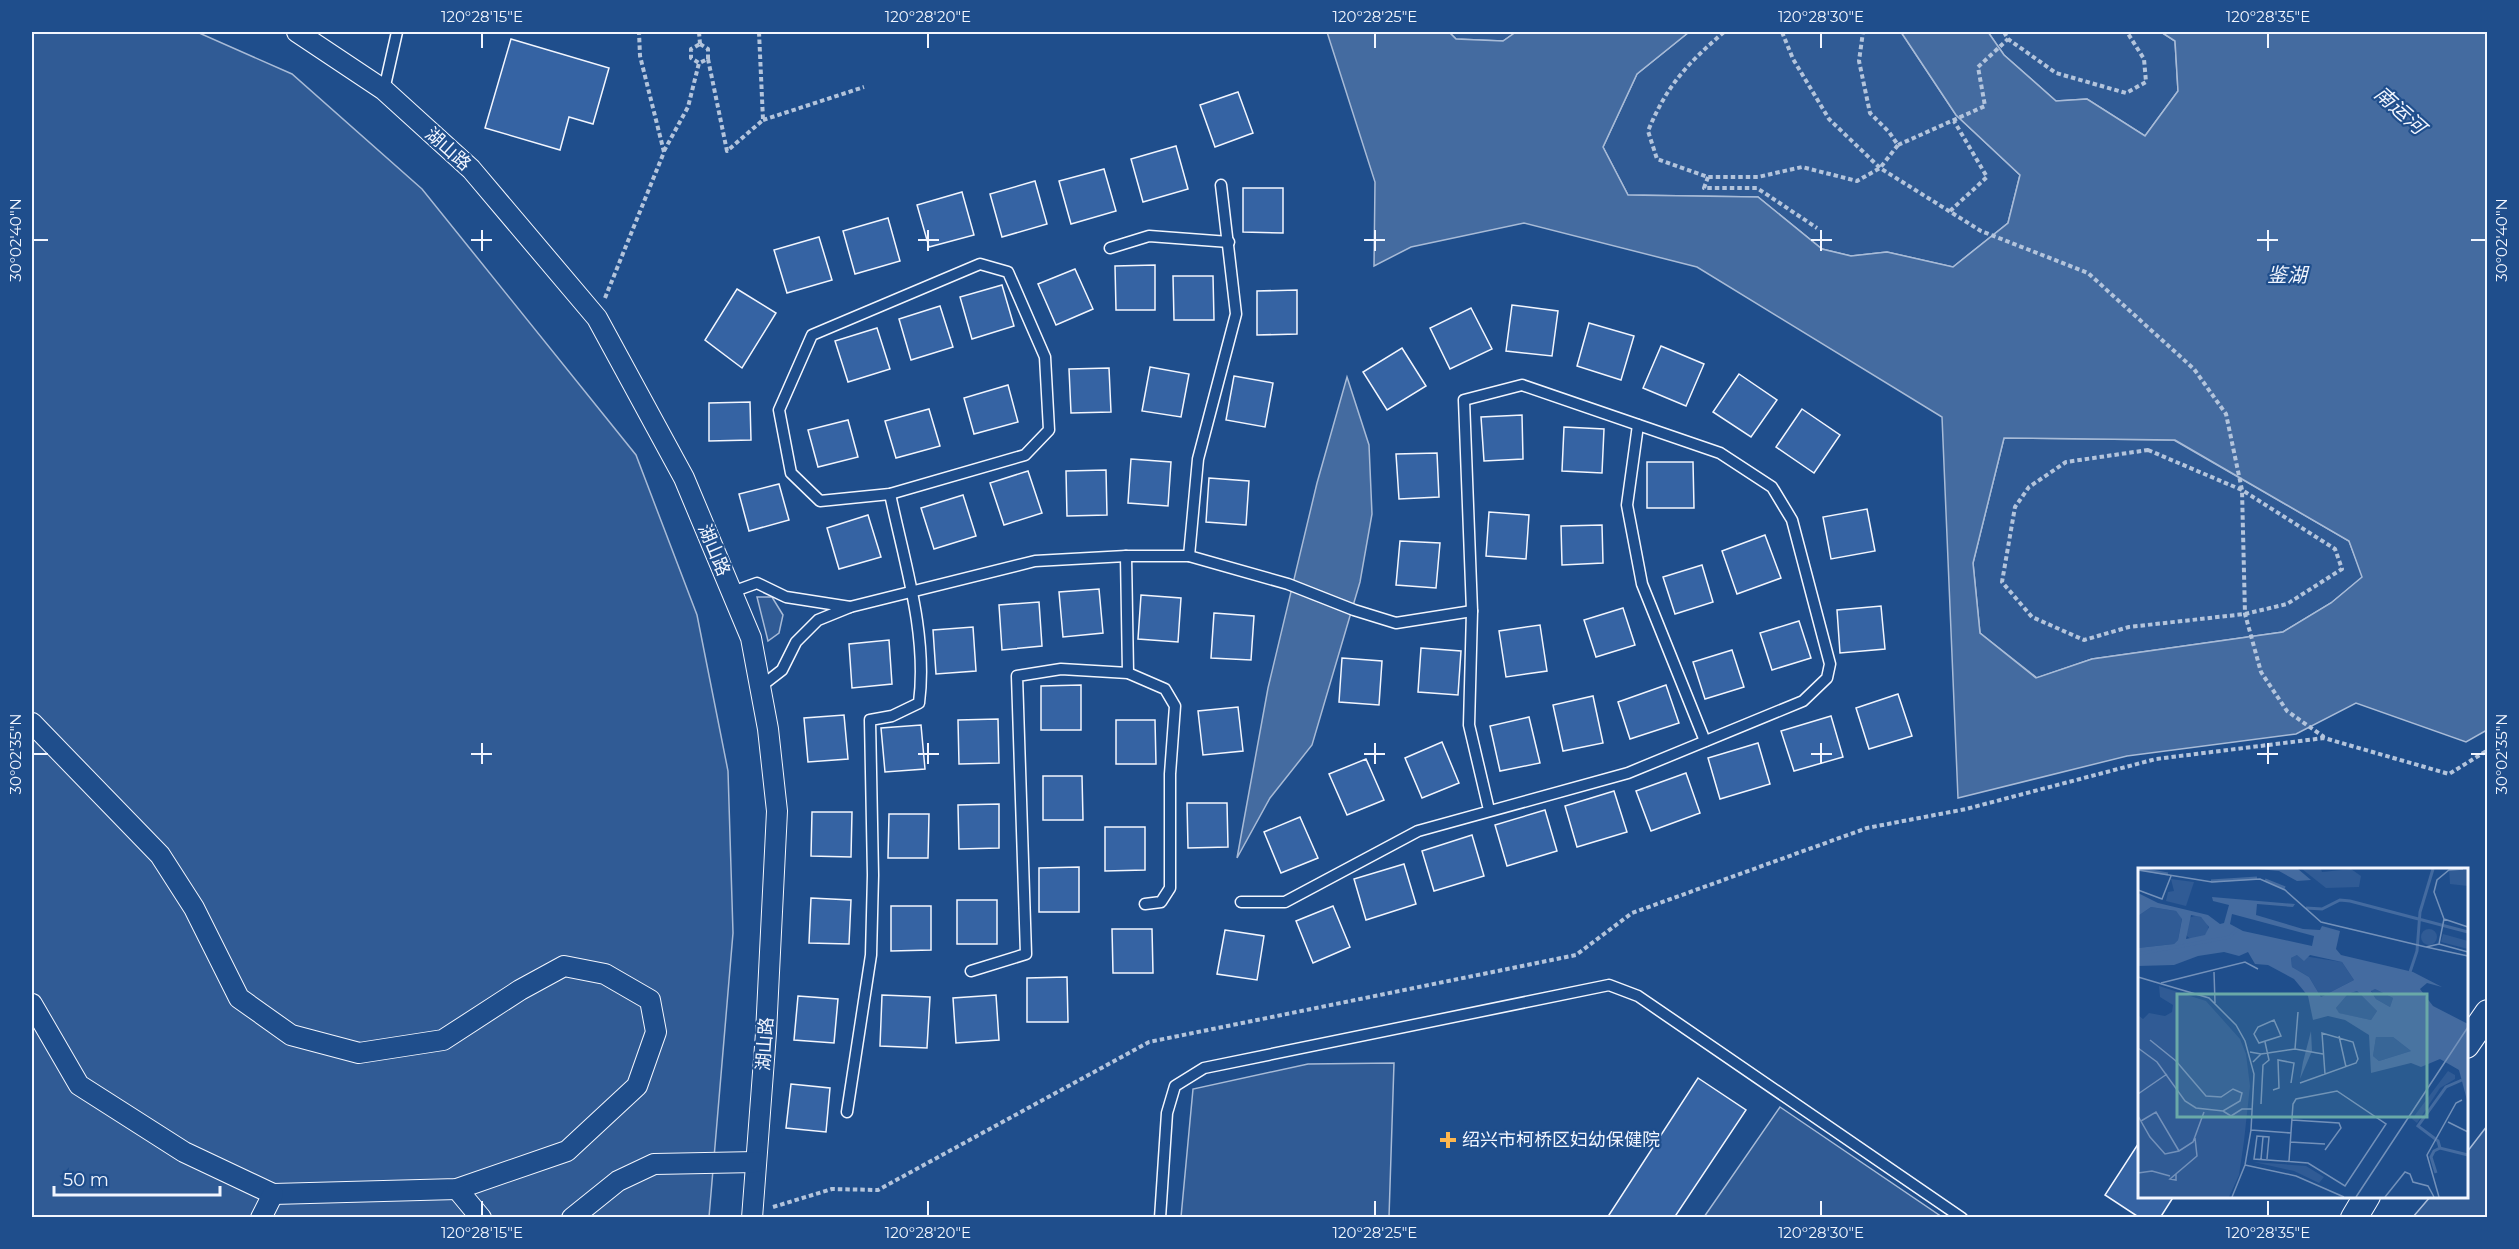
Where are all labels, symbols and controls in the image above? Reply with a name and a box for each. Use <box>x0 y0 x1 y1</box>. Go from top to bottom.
text: 120°28'15"E <box>441 7 523 26</box>
text: 120°28'20"E <box>885 7 971 26</box>
text: 120°28'25"E <box>1333 7 1417 26</box>
text: 120°28'30"E <box>1778 7 1864 26</box>
text: 120°28'35"E <box>2226 7 2310 26</box>
water label: 南运河 <box>2370 81 2433 142</box>
street label: 湖山路 <box>421 123 475 175</box>
text: 30°02'40"N <box>6 198 25 282</box>
text: 30°02'40"N <box>2492 198 2511 282</box>
water label: 鉴湖 <box>2267 263 2310 287</box>
street label: 湖山路 <box>693 521 735 579</box>
text: 30°02'35"N <box>6 713 25 795</box>
text: 30°02'35"N <box>2492 713 2511 795</box>
inset map <box>2138 868 2468 1198</box>
street label: 湖山路 <box>752 1016 778 1072</box>
place label: 绍兴市柯桥区妇幼保健院 <box>1462 1129 1660 1151</box>
marker: 绍兴市柯桥区妇幼保健院 <box>1439 1131 1457 1149</box>
scale bar <box>54 1159 220 1197</box>
text: 50 m <box>63 1169 109 1191</box>
text: 120°28'15"E <box>441 1223 523 1242</box>
text: 120°28'20"E <box>885 1223 971 1242</box>
text: 120°28'25"E <box>1333 1223 1417 1242</box>
text: 120°28'30"E <box>1778 1223 1864 1242</box>
text: 120°28'35"E <box>2226 1223 2310 1242</box>

